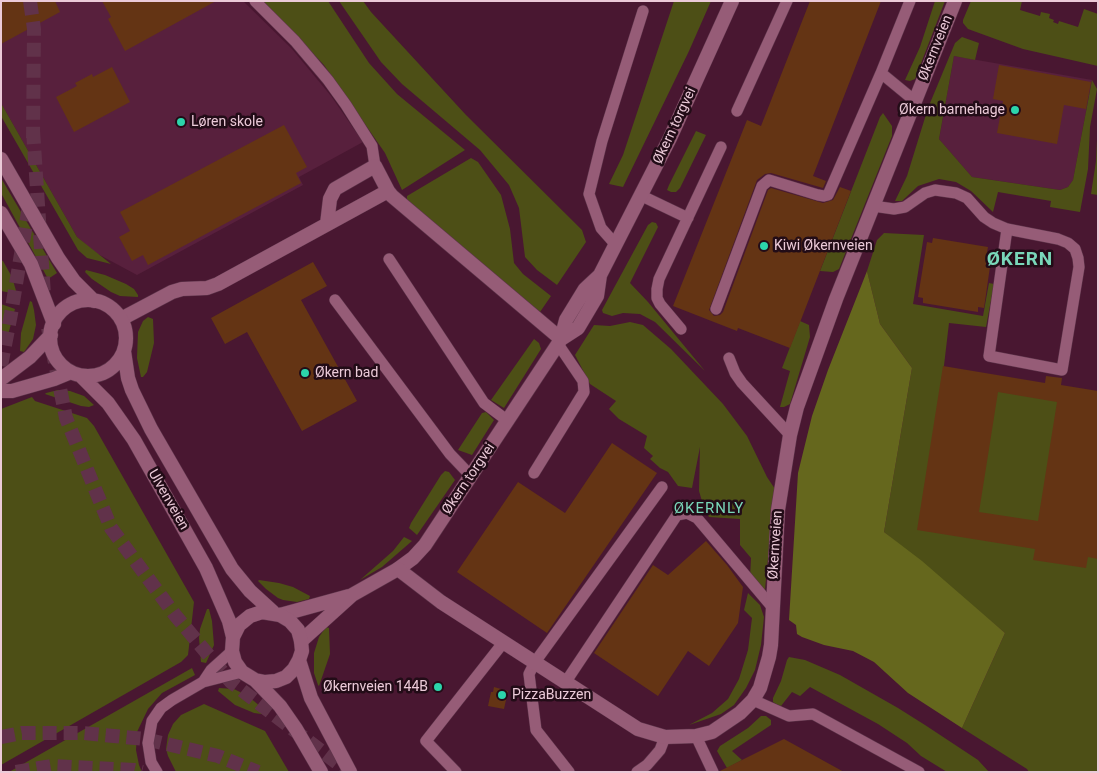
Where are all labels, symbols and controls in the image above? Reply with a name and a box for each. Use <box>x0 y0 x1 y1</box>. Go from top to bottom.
street label: Økernveien <box>915 13 957 83</box>
street label: Økern torgvei <box>650 85 700 167</box>
place label: Økern barnehage <box>899 102 1005 118</box>
marker: Økern barnehage <box>1009 104 1021 116</box>
place label: Løren skole <box>191 114 263 130</box>
marker: Løren skole <box>175 116 187 128</box>
place label: Kiwi Økernveien <box>774 238 873 254</box>
marker: Kiwi Økernveien <box>758 240 770 252</box>
district label: ØKERN <box>986 249 1054 271</box>
place label: Økern bad <box>315 365 378 381</box>
marker: Økern bad <box>299 367 311 379</box>
street label: Økern torgvei <box>439 440 499 518</box>
street label: Ulvenveien <box>144 467 192 533</box>
district label: ØKERNLY <box>673 500 745 518</box>
street label: Økernveien <box>765 510 787 580</box>
place label: Økernveien 144B <box>323 679 428 695</box>
marker: Økernveien 144B <box>432 681 444 693</box>
place label: PizzaBuzzen <box>512 687 591 703</box>
marker: PizzaBuzzen <box>496 689 508 701</box>

